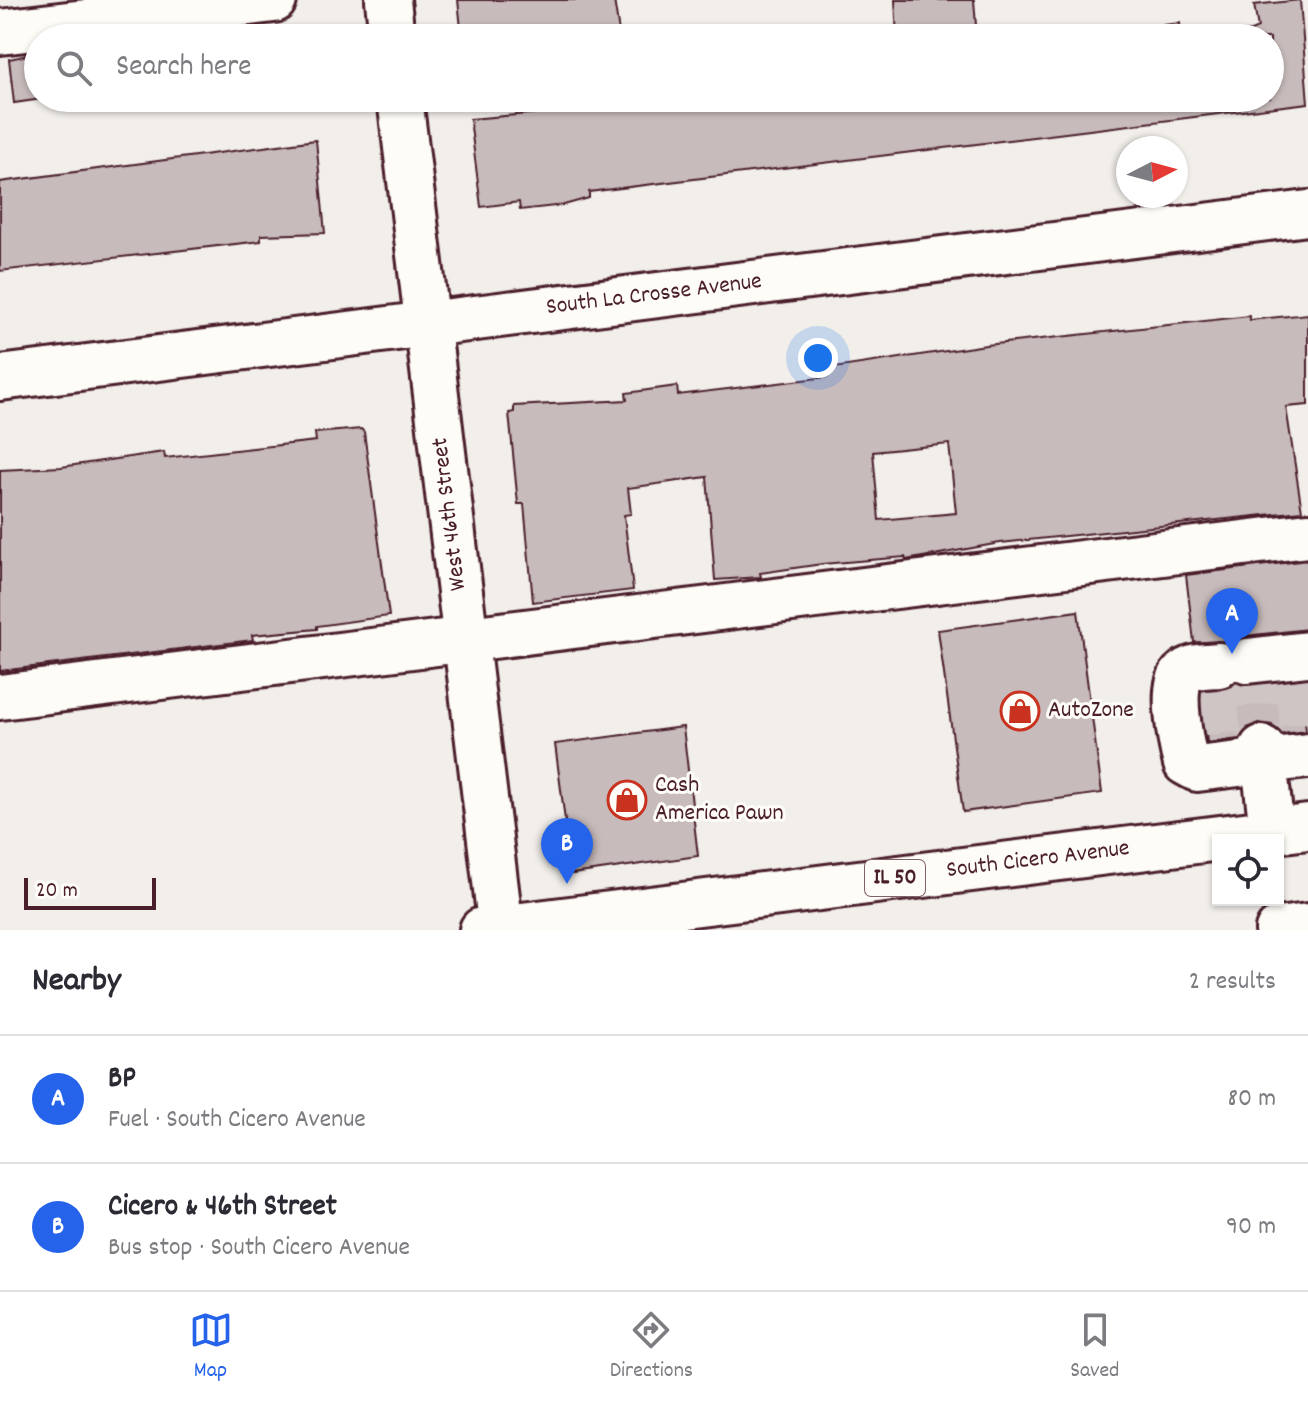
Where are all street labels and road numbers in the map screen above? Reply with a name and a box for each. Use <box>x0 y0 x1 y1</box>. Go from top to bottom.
street label: South La Crosse Avenue <box>544 265 764 325</box>
street label: West 46th Street <box>424 435 476 593</box>
street label: South Cicero Avenue <box>945 832 1131 888</box>
road number: IL 50 <box>865 860 925 896</box>

